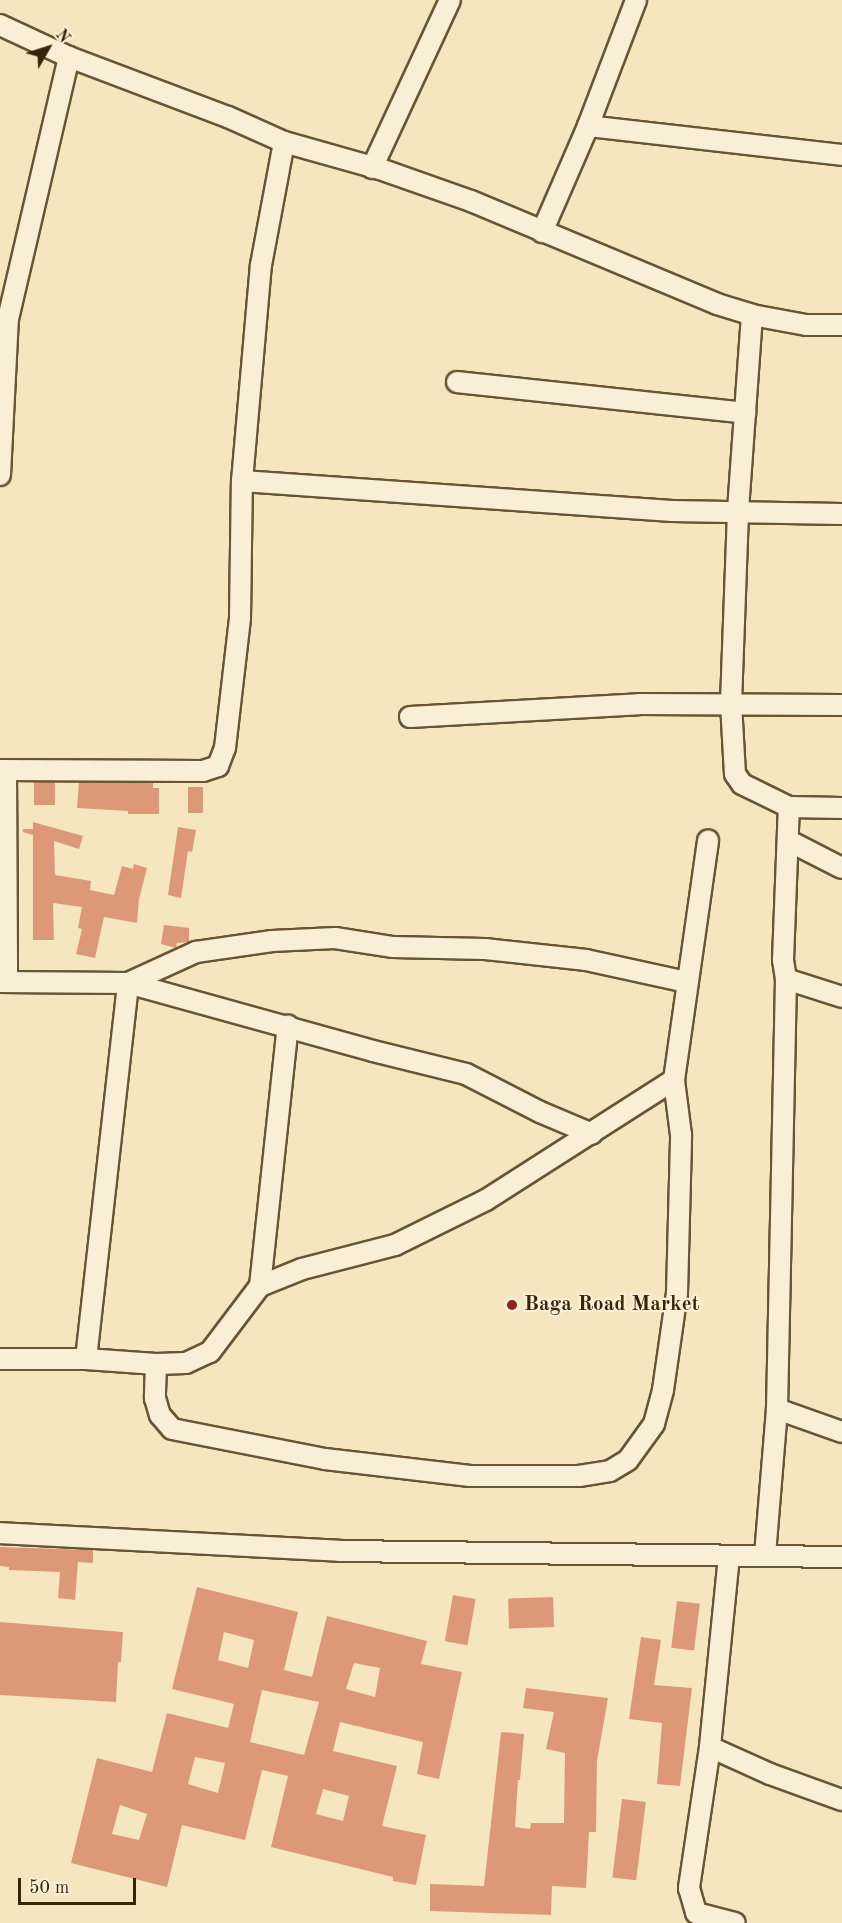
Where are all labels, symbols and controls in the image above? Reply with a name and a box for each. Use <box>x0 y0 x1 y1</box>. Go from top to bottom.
north arrow <box>18 18 78 78</box>
text: N <box>52 27 72 46</box>
place label: Baga Road Market <box>524 1292 699 1318</box>
marker: Baga Road Market <box>505 1298 519 1312</box>
scale bar <box>21 1866 140 1904</box>
text: 50 m <box>29 1879 69 1897</box>

